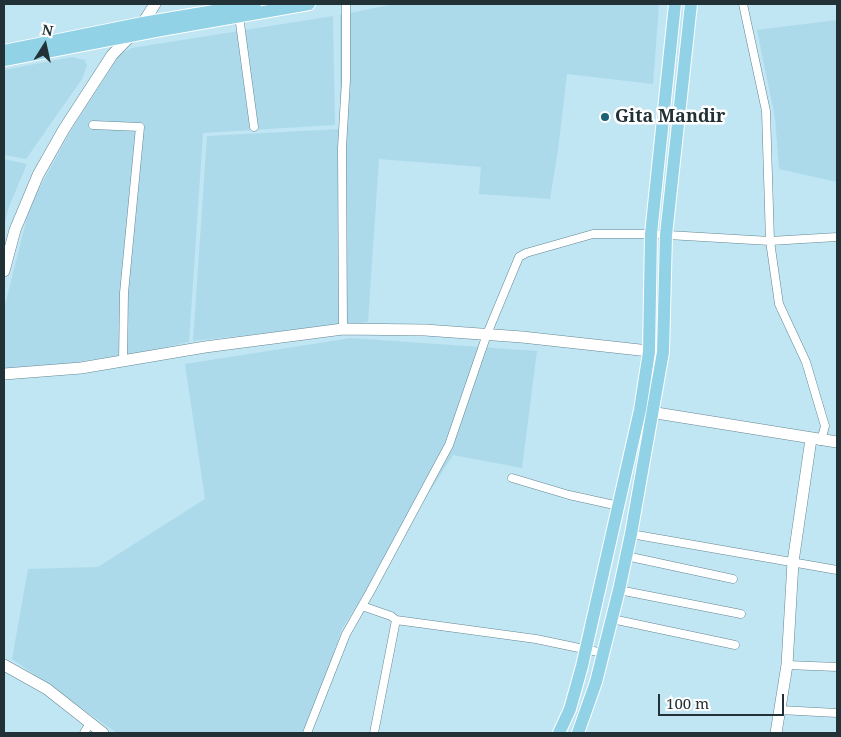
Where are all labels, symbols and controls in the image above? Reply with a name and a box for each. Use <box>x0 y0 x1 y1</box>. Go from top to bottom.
text: N <box>41 19 55 40</box>
north arrow <box>20 20 70 70</box>
place label: Gita Mandir <box>615 106 725 128</box>
marker: Gita Mandir <box>599 111 611 123</box>
scale bar <box>661 684 787 716</box>
text: 100 m <box>666 693 709 713</box>

